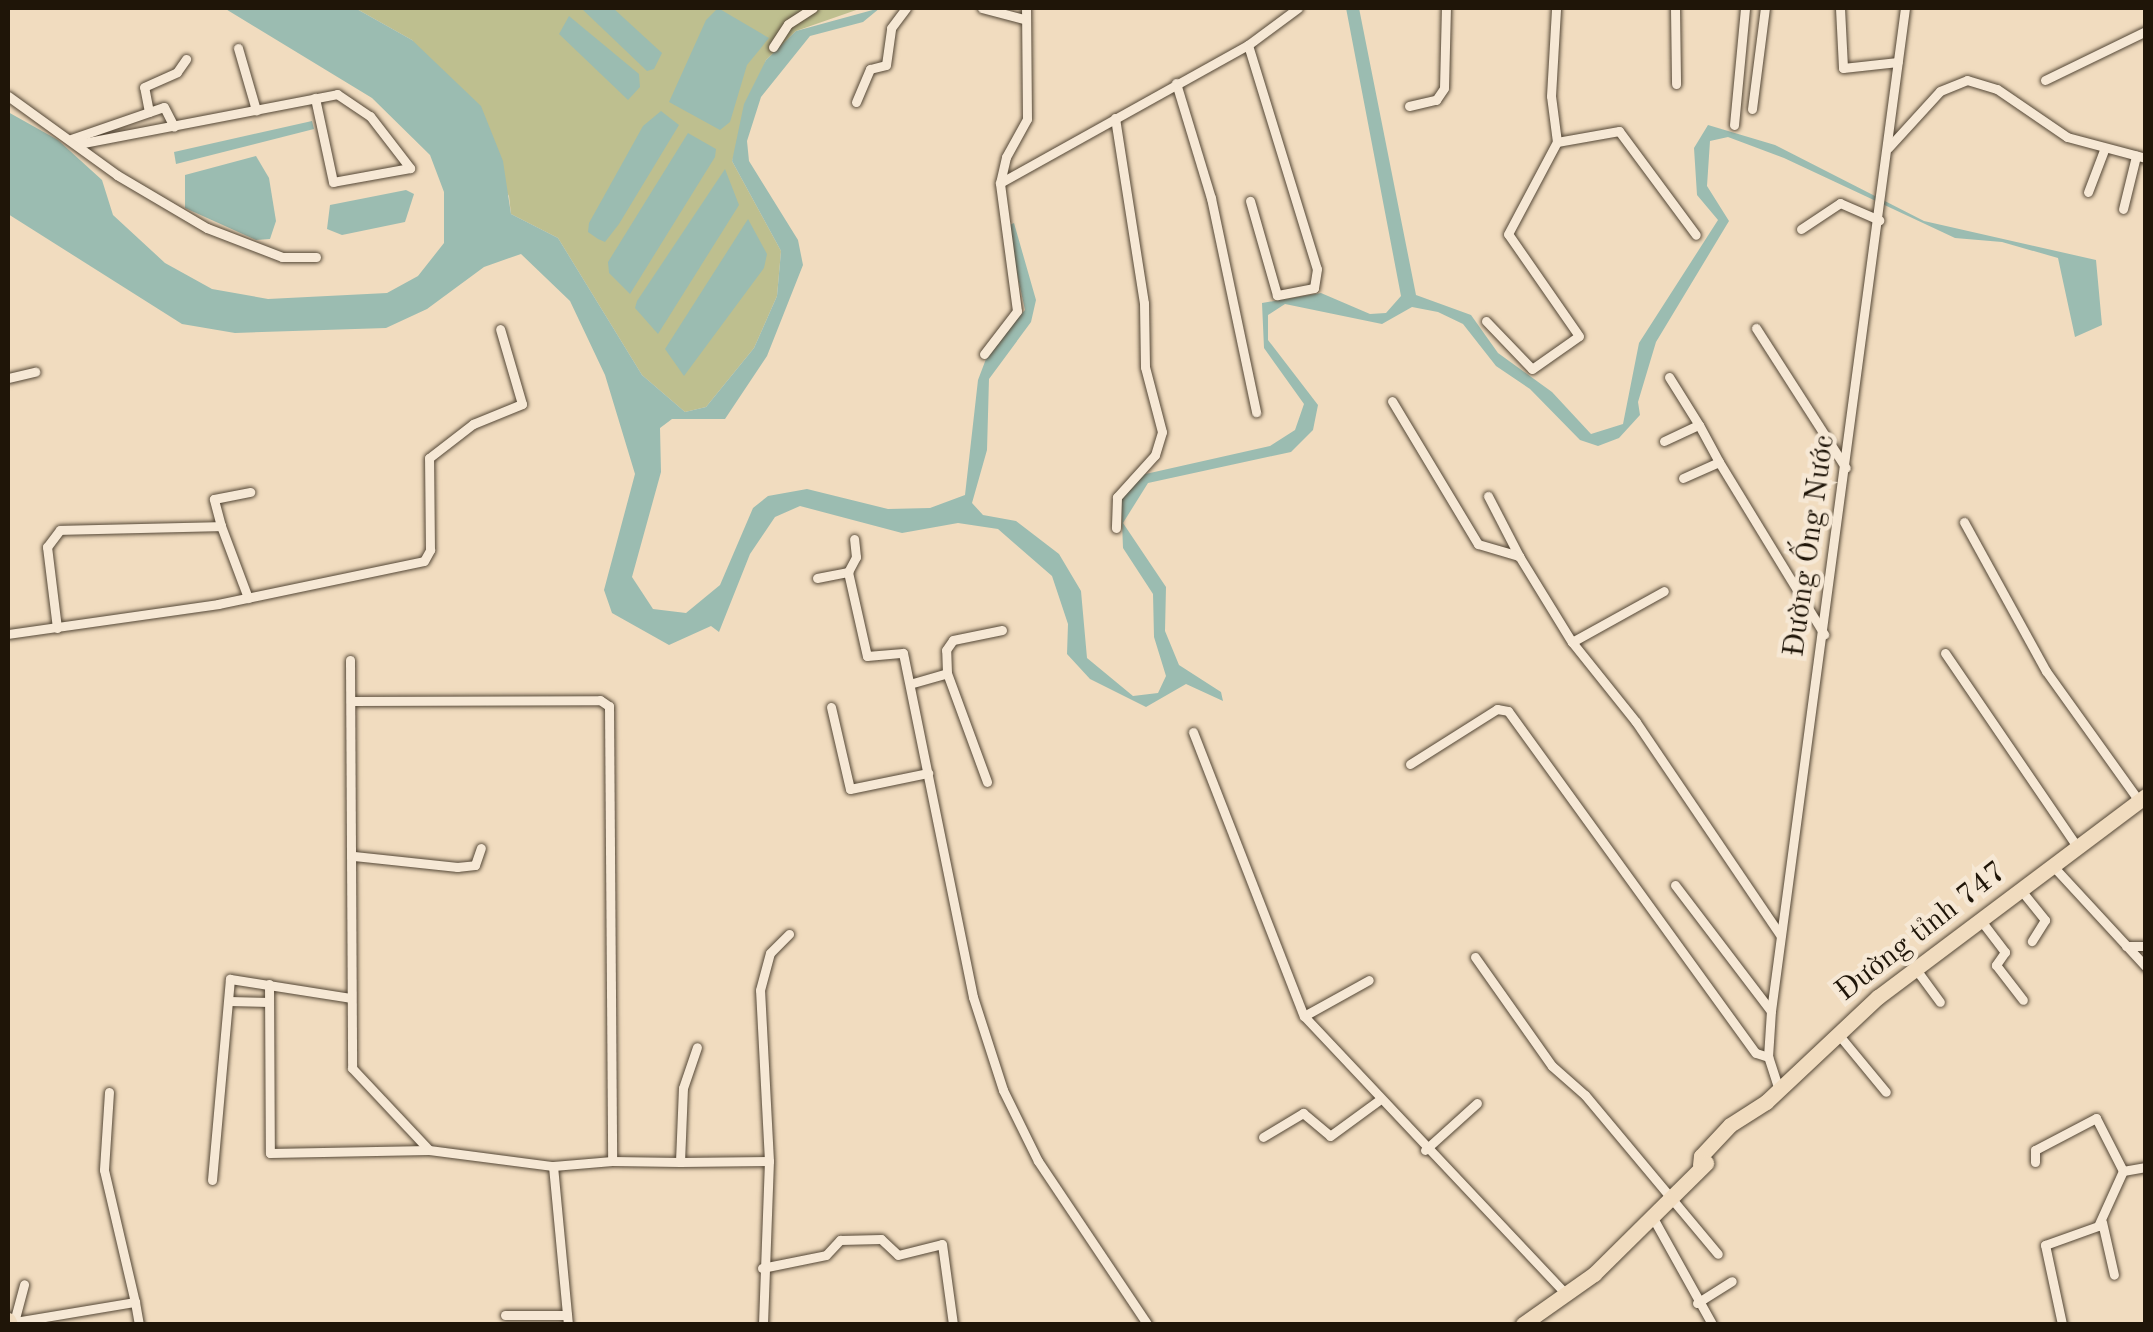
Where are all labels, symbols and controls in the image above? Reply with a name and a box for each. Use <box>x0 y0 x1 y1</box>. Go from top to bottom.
street label: Đường Ống Nước <box>1777 433 1843 659</box>
street label: Đường tỉnh 747 <box>1829 854 2013 1010</box>

